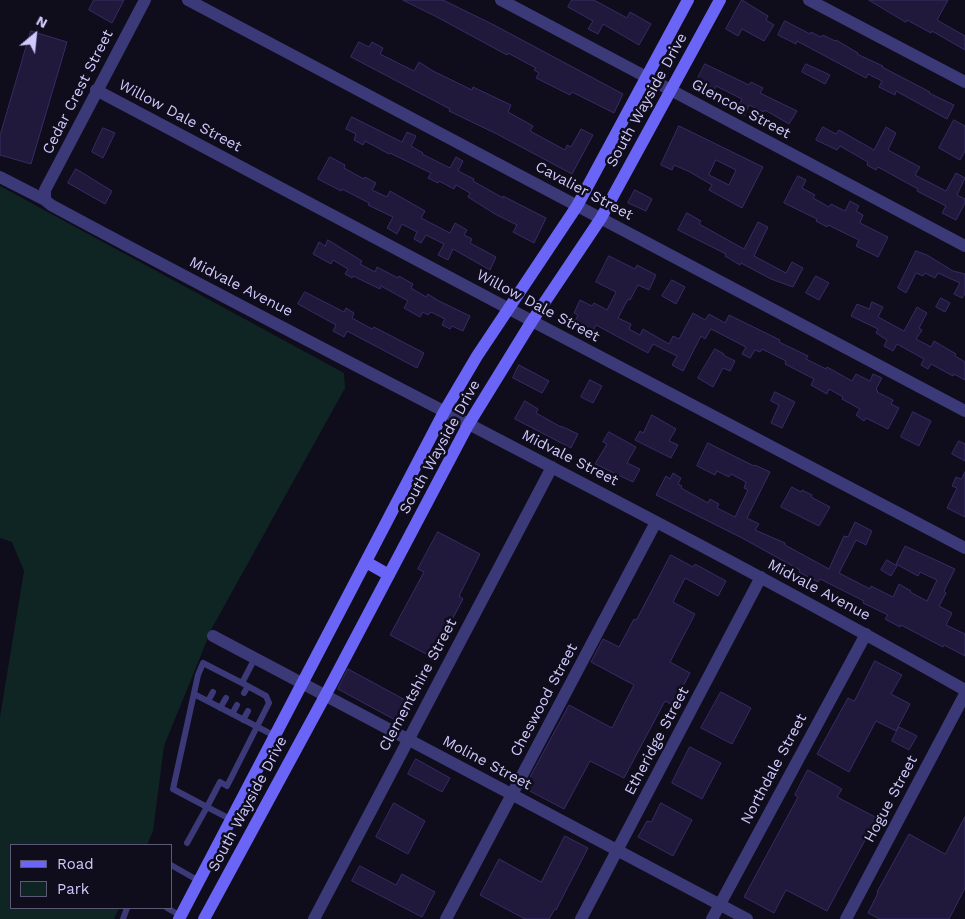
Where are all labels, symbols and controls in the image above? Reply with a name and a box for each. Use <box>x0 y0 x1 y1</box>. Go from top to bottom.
north arrow <box>10 10 60 60</box>
text: N <box>34 12 50 31</box>
street label: Cedar Crest Street <box>39 27 117 157</box>
street label: South Wayside Drive <box>603 30 691 170</box>
street label: Glencoe Street <box>688 75 794 143</box>
street label: Willow Dale Street <box>115 76 245 156</box>
street label: Cavalier Street <box>532 158 636 224</box>
street label: Midvale Avenue <box>186 253 296 321</box>
street label: Willow Dale Street <box>473 266 603 346</box>
street label: South Wayside Drive <box>396 377 484 517</box>
street label: Midvale Street <box>519 426 621 490</box>
street label: Midvale Avenue <box>765 555 873 625</box>
street label: Clementshire Street <box>375 615 461 755</box>
street label: Cheswood Street <box>507 640 581 760</box>
street label: Etheridge Street <box>621 684 693 798</box>
street label: Northdale Street <box>737 711 811 827</box>
street label: Moline Street <box>439 732 535 794</box>
street label: South Wayside Drive <box>205 733 291 875</box>
street label: Hogue Street <box>861 752 921 846</box>
legend <box>10 844 172 909</box>
text: Road <box>57 855 94 873</box>
text: Park <box>57 880 89 898</box>

